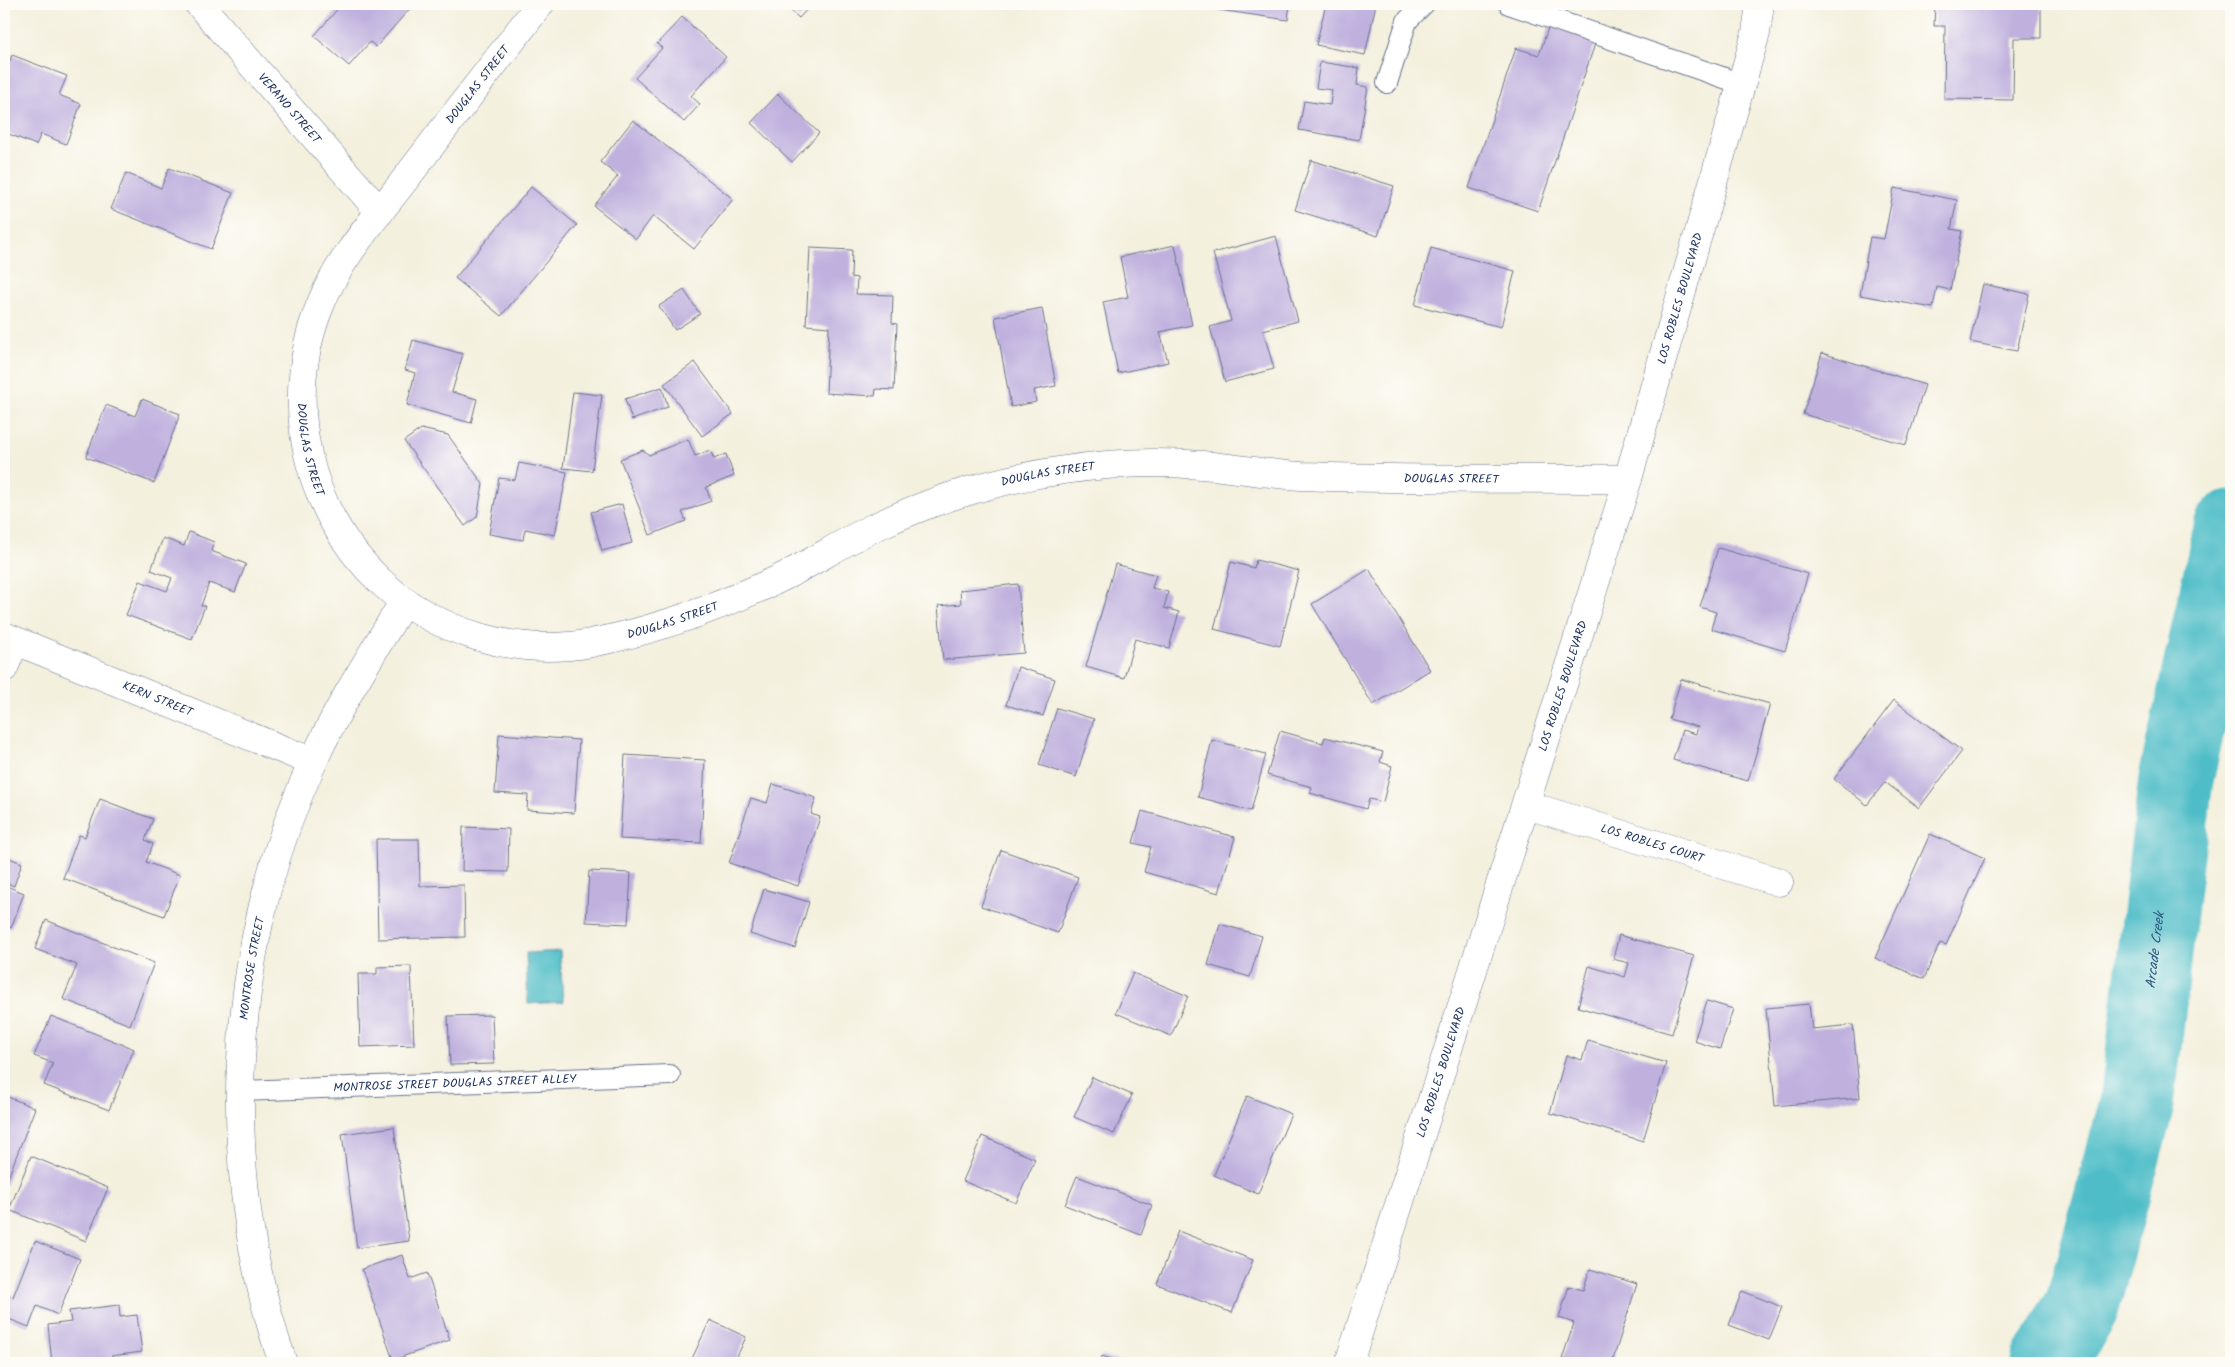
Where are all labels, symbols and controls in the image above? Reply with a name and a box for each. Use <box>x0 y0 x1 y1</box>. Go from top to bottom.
street label: DOUGLAS STREET <box>441 41 516 128</box>
street label: VERANO STREET <box>253 69 327 149</box>
street label: LOS ROBLES BOULEVARD <box>1652 230 1708 366</box>
street label: DOUGLAS STREET <box>292 402 330 500</box>
street label: DOUGLAS STREET <box>999 456 1097 491</box>
street label: DOUGLAS STREET <box>1404 469 1500 488</box>
street label: DOUGLAS STREET <box>625 596 723 644</box>
street label: LOS ROBLES BOULEVARD <box>1533 618 1592 754</box>
street label: KERN STREET <box>120 676 197 722</box>
street label: LOS ROBLES COURT <box>1598 819 1708 868</box>
water label: Arcade Creek <box>2140 908 2171 990</box>
street label: MONTROSE STREET <box>234 913 270 1021</box>
street label: LOS ROBLES BOULEVARD <box>1411 1004 1470 1140</box>
street label: MONTROSE STREET DOUGLAS STREET ALLEY <box>333 1069 578 1097</box>

